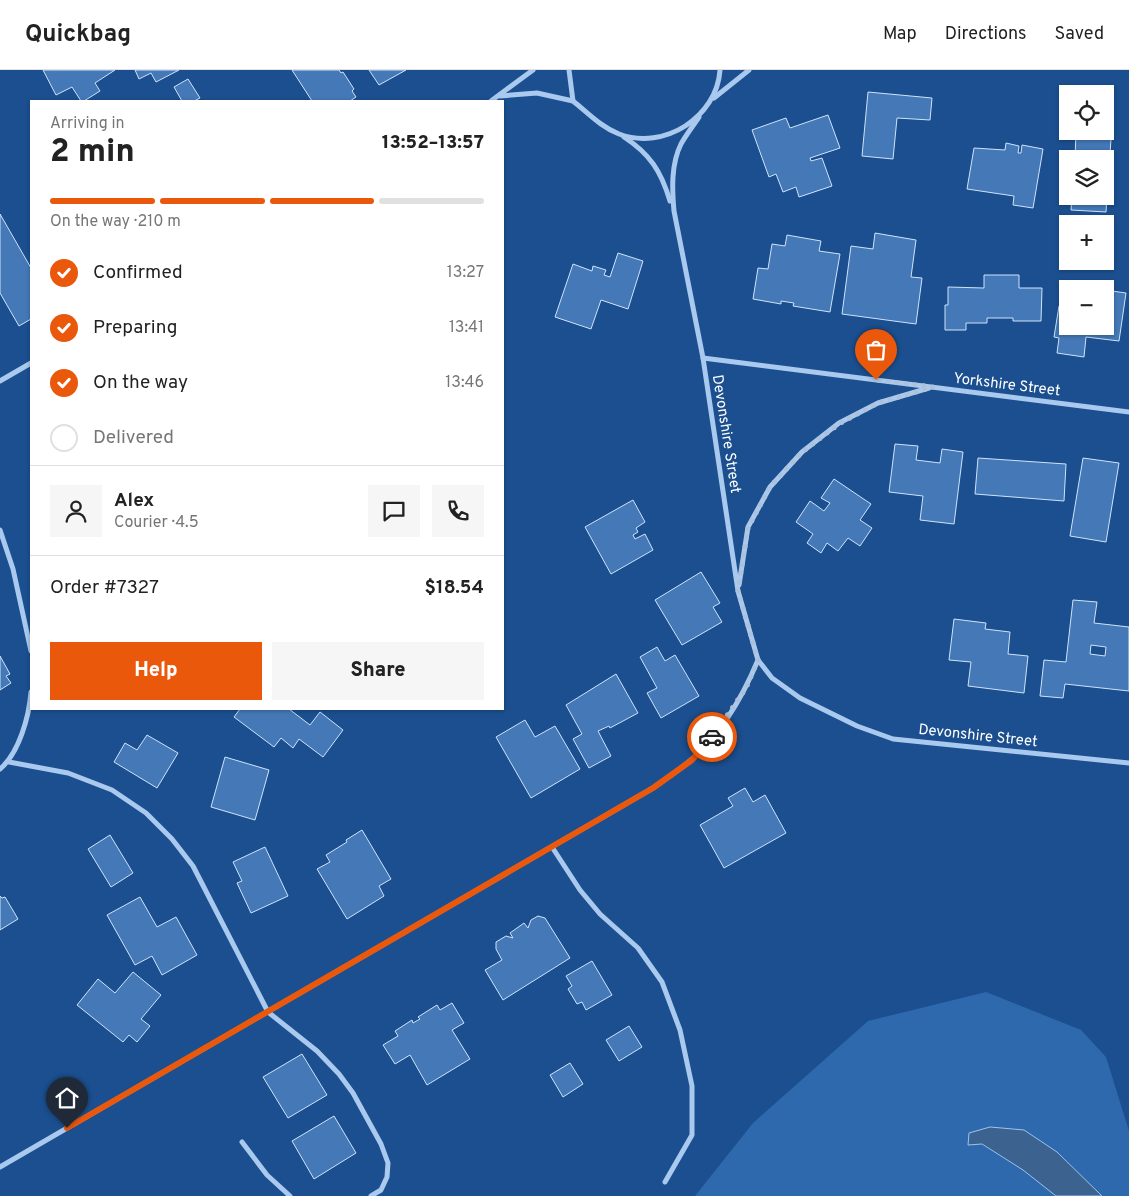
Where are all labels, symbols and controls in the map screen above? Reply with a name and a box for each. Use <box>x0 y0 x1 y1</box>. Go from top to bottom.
text: Quickbag <box>25 20 131 50</box>
text: Map <box>883 23 917 46</box>
text: Directions <box>945 23 1027 46</box>
text: Saved <box>1055 23 1104 46</box>
map controls <box>1059 85 1114 335</box>
button: locate <box>1059 85 1114 140</box>
text: Arriving in <box>50 114 125 134</box>
text: 13:52–13:57 <box>382 131 484 155</box>
text: 2 min <box>50 133 135 173</box>
button: layers <box>1059 150 1114 205</box>
text: On the way · 210 m <box>50 212 181 232</box>
button: + <box>1059 215 1114 270</box>
icon: check <box>50 259 78 287</box>
text: Confirmed <box>93 261 183 285</box>
text: 13:27 <box>447 263 484 283</box>
button: − <box>1059 280 1114 335</box>
icon: check <box>50 314 78 342</box>
text: Preparing <box>93 316 177 340</box>
text: 13:41 <box>449 318 484 338</box>
pin <box>855 329 897 380</box>
icon: bag <box>862 336 890 364</box>
icon: check <box>50 369 78 397</box>
street label: Yorkshire Street <box>952 370 1061 401</box>
text: On the way <box>93 371 188 395</box>
text: 13:46 <box>445 373 484 393</box>
street label: Devonshire Street <box>707 374 744 495</box>
text: Delivered <box>93 426 174 450</box>
button: person <box>50 485 102 537</box>
button: chat <box>368 485 420 537</box>
button: phone <box>432 485 484 537</box>
text: Alex <box>114 489 154 513</box>
text: Courier · 4.5 <box>114 513 199 533</box>
text: Order #7327 <box>50 576 159 600</box>
text: $18.54 <box>425 576 484 600</box>
button: Help <box>50 642 262 700</box>
button: Share <box>272 642 484 700</box>
courier <box>687 712 737 762</box>
street label: Devonshire Street <box>917 721 1038 752</box>
icon: car <box>698 723 726 751</box>
pin <box>46 1077 88 1128</box>
icon: home <box>53 1084 81 1112</box>

